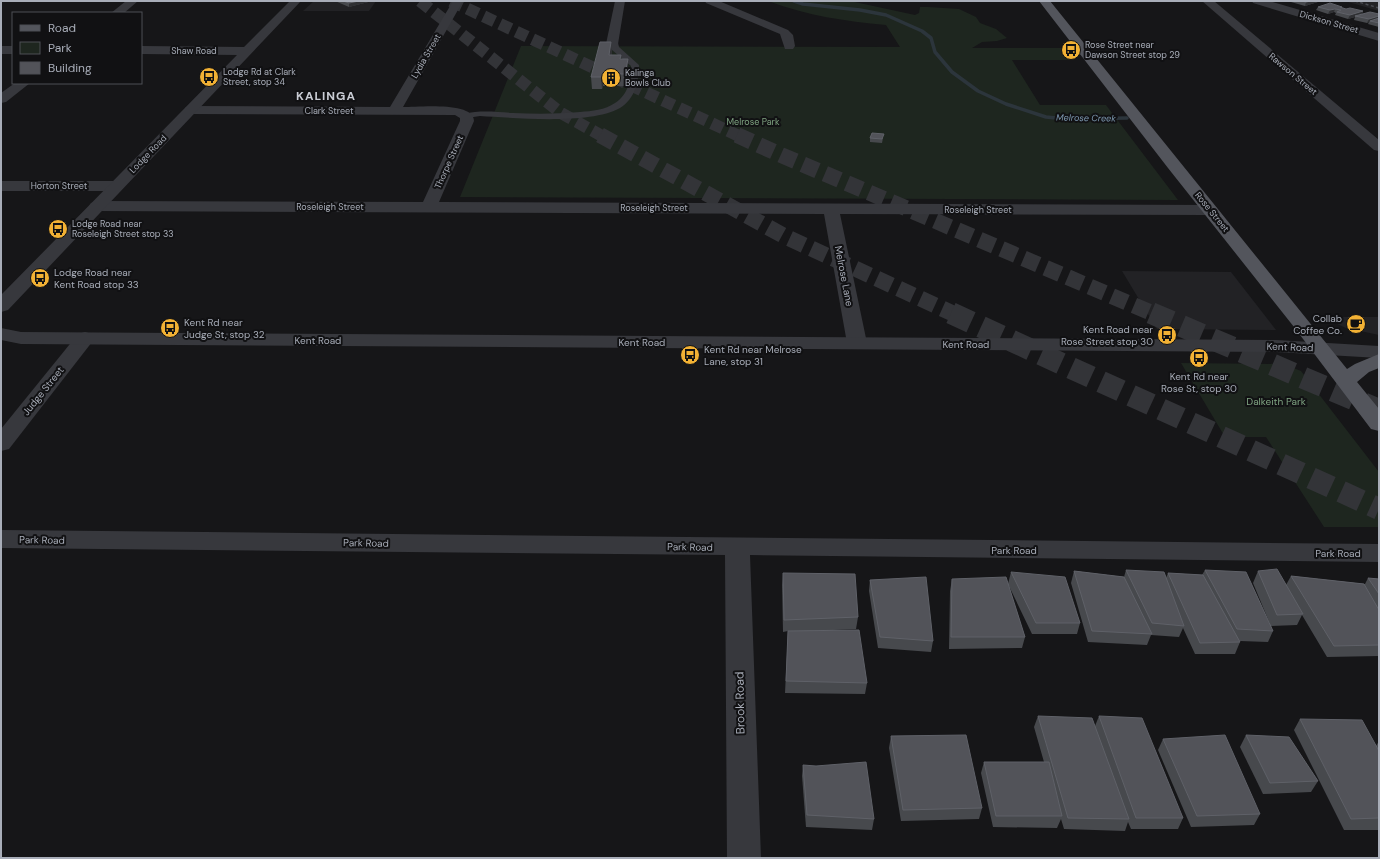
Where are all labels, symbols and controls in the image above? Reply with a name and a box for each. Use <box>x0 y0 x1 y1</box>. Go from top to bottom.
street label: Dickson Street <box>1298 8 1360 36</box>
legend <box>12 12 142 84</box>
text: Road <box>48 20 76 36</box>
street label: Lydia Street <box>408 31 444 80</box>
bus stop icon: Rose Street near Dawson Street stop 29 <box>1060 39 1082 61</box>
place label: Rose Street near Dawson Street stop 29 <box>1085 39 1180 61</box>
text: Park <box>48 40 72 56</box>
street label: Shaw Road <box>171 45 217 57</box>
street label: Rawson Street <box>1266 50 1320 98</box>
text: Building <box>48 60 92 76</box>
bus stop icon: Lodge Rd at Clark Street, stop 34 <box>198 66 220 88</box>
place label: Lodge Rd at Clark Street, stop 34 <box>223 66 296 88</box>
building icon: Kalinga Bowls Club <box>600 67 622 89</box>
place label: Kalinga Bowls Club <box>625 67 671 89</box>
district label: KALINGA <box>296 88 356 104</box>
street label: Clark Street <box>304 105 354 117</box>
water label: Melrose Creek <box>1056 111 1116 125</box>
park label: Melrose Park <box>727 116 780 128</box>
street label: Lodge Road <box>127 132 170 176</box>
street label: Thorpe Street <box>432 133 466 191</box>
street label: Horton Street <box>31 180 88 192</box>
street label: Rose Street <box>1192 190 1232 235</box>
street label: Roseleigh Street <box>296 201 364 213</box>
street label: Roseleigh Street <box>620 202 688 214</box>
street label: Roseleigh Street <box>944 204 1012 216</box>
bus stop icon: Lodge Road near Roseleigh Street stop 33 <box>47 218 69 240</box>
place label: Lodge Road near Roseleigh Street stop 33 <box>72 218 174 240</box>
street label: Melrose Lane <box>832 245 856 308</box>
place label: Lodge Road near Kent Road stop 33 <box>54 266 139 291</box>
bus stop icon: Lodge Road near Kent Road stop 33 <box>29 267 51 289</box>
place label: Collab Coffee Co. <box>1293 312 1342 337</box>
cafe icon: Collab Coffee Co. <box>1345 313 1367 335</box>
place label: Kent Rd near Judge St, stop 32 <box>184 316 265 341</box>
bus stop icon: Kent Rd near Judge St, stop 32 <box>159 317 181 339</box>
place label: Kent Road near Rose Street stop 30 <box>1061 323 1153 348</box>
bus stop icon: Kent Road near Rose Street stop 30 <box>1156 324 1178 346</box>
street label: Kent Road <box>295 334 341 347</box>
street label: Kent Road <box>619 336 665 349</box>
street label: Kent Road <box>943 338 989 351</box>
street label: Kent Road <box>1266 340 1314 354</box>
place label: Kent Rd near Melrose Lane, stop 31 <box>704 343 802 368</box>
bus stop icon: Kent Rd near Melrose Lane, stop 31 <box>679 344 701 366</box>
bus stop icon: Kent Rd near Rose St, stop 30 <box>1188 347 1210 369</box>
street label: Judge Street <box>19 364 67 418</box>
place label: Kent Rd near Rose St, stop 30 <box>1161 370 1237 395</box>
park label: Dalkeith Park <box>1246 395 1306 408</box>
street label: Park Road <box>19 533 65 547</box>
street label: Park Road <box>343 536 389 550</box>
street label: Park Road <box>667 540 713 554</box>
street label: Park Road <box>991 544 1037 557</box>
street label: Park Road <box>1315 547 1361 560</box>
street label: Brook Road <box>731 671 749 735</box>

